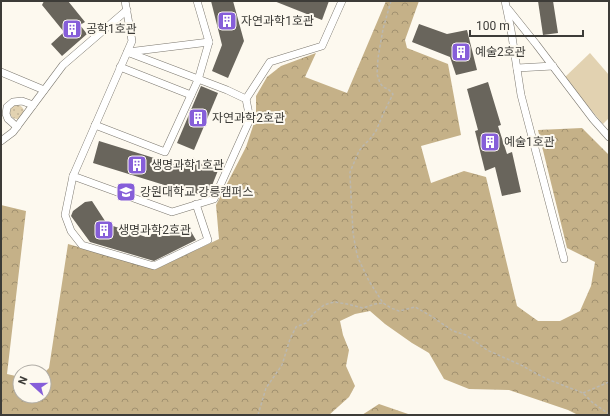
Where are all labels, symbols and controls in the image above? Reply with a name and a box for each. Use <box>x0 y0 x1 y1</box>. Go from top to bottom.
building icon: 자연과학1호관 <box>216 10 238 32</box>
scale bar <box>470 12 583 38</box>
place label: 자연과학1호관 <box>241 14 314 28</box>
building icon: 공학1호관 <box>61 18 83 40</box>
text: 100 m <box>476 19 510 33</box>
place label: 공학1호관 <box>86 22 137 36</box>
building icon: 예술2호관 <box>450 41 472 63</box>
place label: 예술2호관 <box>475 45 526 59</box>
building icon: 자연과학2호관 <box>187 107 209 129</box>
place label: 자연과학2호관 <box>212 111 285 125</box>
building icon: 예술1호관 <box>479 131 501 153</box>
place label: 예술1호관 <box>504 135 555 149</box>
building icon: 생명과학1호관 <box>126 154 148 176</box>
place label: 생명과학1호관 <box>151 158 224 172</box>
school or university icon: 강원대학교 강릉캠퍼스 <box>115 181 137 203</box>
place label: 강원대학교 강릉캠퍼스 <box>140 185 253 199</box>
building icon: 생명과학2호관 <box>93 219 115 241</box>
place label: 생명과학2호관 <box>118 223 191 237</box>
north arrow <box>12 364 52 404</box>
text: N <box>16 374 31 387</box>

